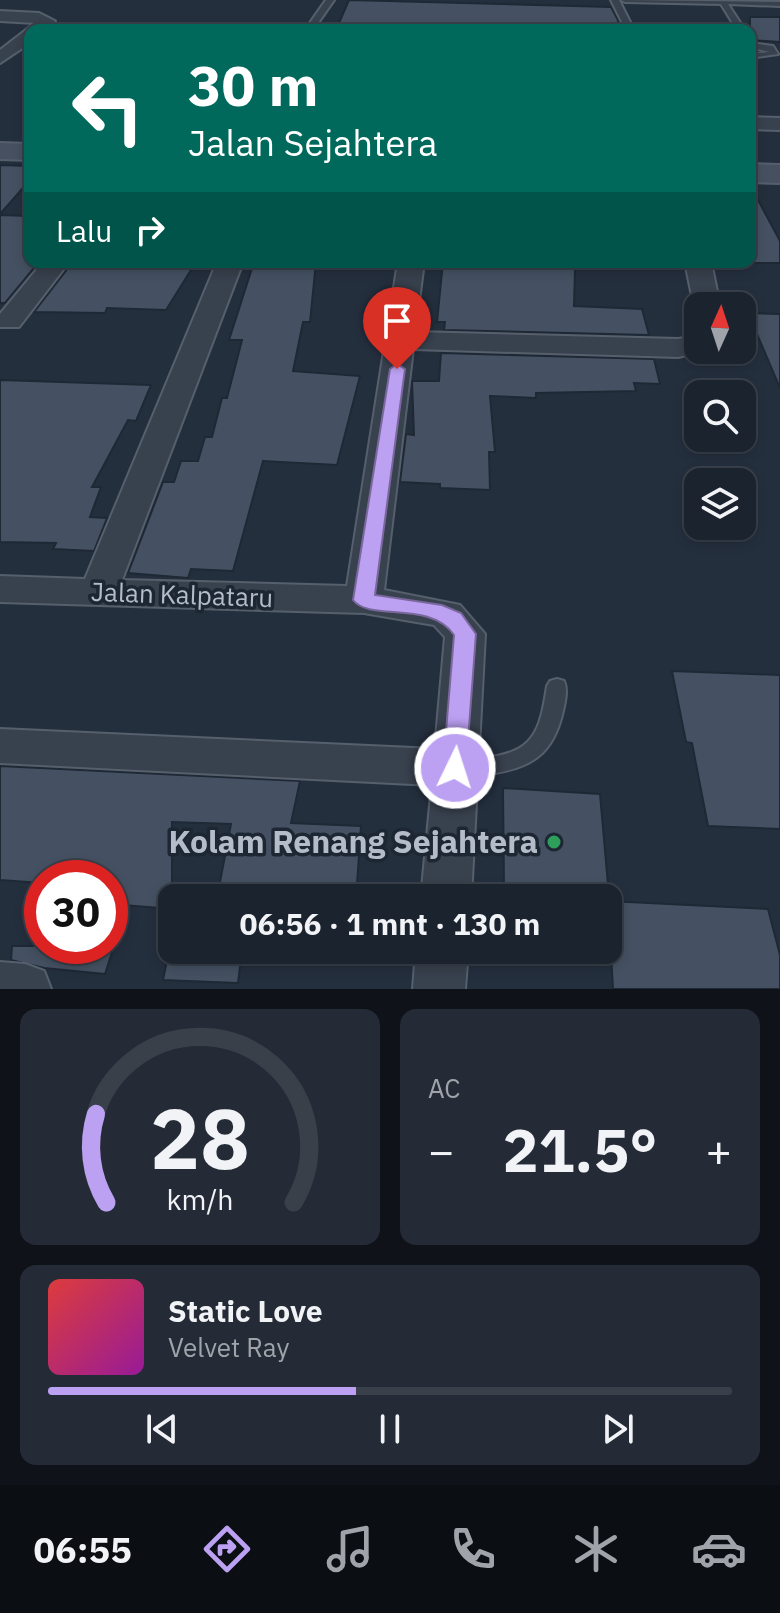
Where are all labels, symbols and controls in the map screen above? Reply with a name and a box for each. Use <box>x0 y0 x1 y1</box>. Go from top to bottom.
text: 30 m <box>188 49 318 121</box>
icon: left <box>56 56 160 160</box>
text: Jalan Sejahtera <box>188 119 437 166</box>
icon: right <box>128 208 172 252</box>
text: Lalu <box>56 211 112 250</box>
pin <box>363 287 431 369</box>
north arrow <box>684 292 756 364</box>
map controls <box>684 292 756 540</box>
icon: arrive <box>375 299 419 343</box>
button: search <box>684 380 756 452</box>
button: layers <box>684 468 756 540</box>
street label: Jalan Kalpataru <box>90 574 274 614</box>
position arrow <box>413 726 497 810</box>
place label: Kolam Renang Sejahtera <box>169 820 538 862</box>
marker: Kolam Renang Sejahtera <box>545 833 563 851</box>
speed limit sign: 30 <box>24 860 128 964</box>
text: 06:56 · 1 mnt · 130 m <box>240 904 540 943</box>
text: AC <box>428 1071 460 1105</box>
text: 28 <box>150 1084 250 1192</box>
text: 21.5° <box>503 1110 657 1189</box>
text: − <box>428 1122 454 1179</box>
text: + <box>706 1122 732 1179</box>
text: km/h <box>166 1181 234 1218</box>
text: Static Love <box>168 1291 323 1330</box>
text: Velvet Ray <box>168 1330 289 1364</box>
icon: previous <box>140 1407 184 1451</box>
icon: pause <box>368 1407 412 1451</box>
icon: next <box>596 1407 640 1451</box>
icon: directions <box>199 1521 255 1577</box>
icon: music <box>322 1521 378 1577</box>
icon: phone <box>445 1521 501 1577</box>
icon: climate <box>568 1521 624 1577</box>
icon: car <box>691 1521 747 1577</box>
text: 06:55 <box>33 1526 132 1573</box>

